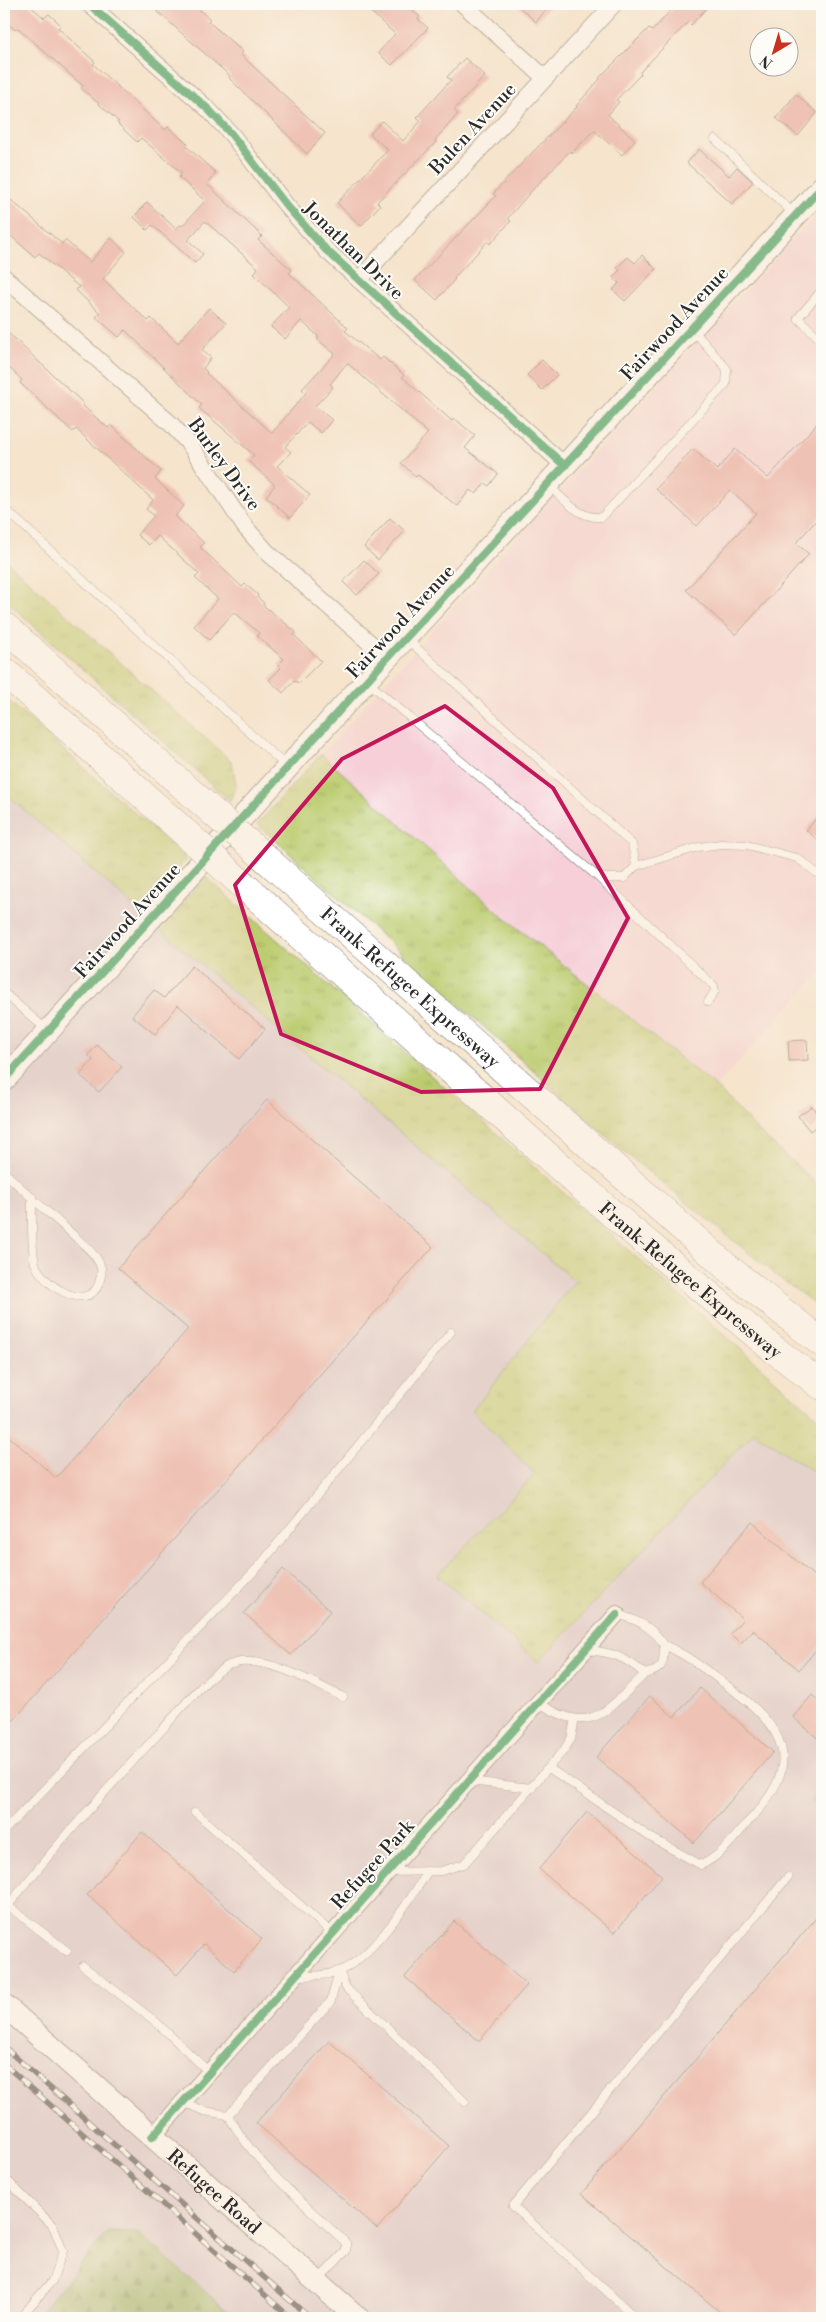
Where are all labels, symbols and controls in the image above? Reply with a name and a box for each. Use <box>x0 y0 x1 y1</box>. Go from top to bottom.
north arrow <box>748 28 798 78</box>
text: N <box>757 51 777 72</box>
street label: Bulen Avenue <box>423 78 522 180</box>
street label: Jonathan Drive <box>297 196 409 305</box>
street label: Fairwood Avenue <box>616 261 734 386</box>
street label: Burley Drive <box>182 413 266 516</box>
street label: Fairwood Avenue <box>342 559 460 684</box>
street label: Fairwood Avenue <box>69 858 186 984</box>
street label: Frank-Refugee Expressway <box>315 902 505 1074</box>
street label: Frank-Refugee Expressway <box>594 1197 787 1365</box>
street label: Refugee Park <box>326 1814 420 1915</box>
street label: Refugee Road <box>162 2144 266 2240</box>

